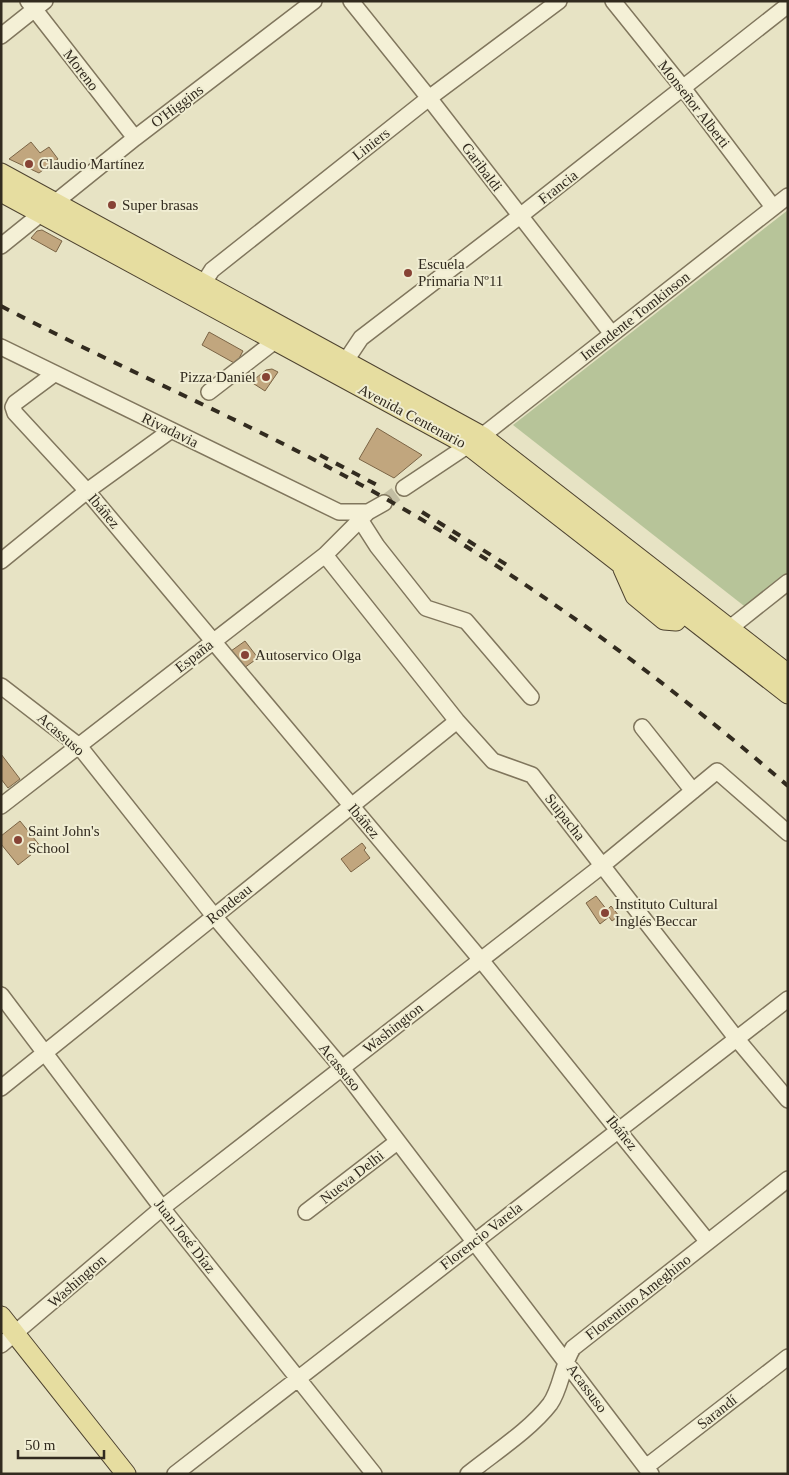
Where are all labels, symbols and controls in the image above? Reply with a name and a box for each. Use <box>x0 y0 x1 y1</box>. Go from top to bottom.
street label: Moreno <box>60 46 102 94</box>
street label: Monseñor Alberti <box>655 57 733 151</box>
street label: O'Higgins <box>148 81 206 131</box>
street label: Liniers <box>349 125 393 163</box>
street label: Garibaldi <box>459 140 505 194</box>
place label: Claudio Martínez <box>39 156 145 172</box>
marker: Claudio Martínez <box>23 158 35 170</box>
street label: Francia <box>535 167 581 207</box>
place label: Super brasas <box>122 197 198 213</box>
marker: Super brasas <box>106 199 118 211</box>
place label: Escuela Primaria Nº11 <box>418 256 503 289</box>
marker: Escuela Primaria Nº11 <box>402 267 414 279</box>
street label: Intendente Tomkinson <box>577 268 693 364</box>
place label: Pizza Daniel <box>180 369 256 385</box>
marker: Pizza Daniel <box>260 371 272 383</box>
street label: Avenida Centenario <box>356 381 468 451</box>
street label: Rivadavia <box>139 409 201 451</box>
street label: Ibáñez <box>85 491 123 532</box>
street label: España <box>172 636 216 676</box>
place label: Autoservico Olga <box>255 647 362 663</box>
marker: Autoservico Olga <box>239 649 251 661</box>
street label: Acassuso <box>34 709 88 759</box>
street label: Suipacha <box>542 790 588 844</box>
street label: Ibáñez <box>345 801 383 842</box>
place label: Saint John's School <box>28 823 100 856</box>
marker: Saint John's School <box>12 834 24 846</box>
street label: Rondeau <box>203 881 255 927</box>
place label: Instituto Cultural Inglés Beccar <box>615 896 718 929</box>
marker: Instituto Cultural Inglés Beccar <box>599 907 611 919</box>
street label: Washington <box>360 999 426 1056</box>
street label: Acassuso <box>316 1040 364 1094</box>
street label: Ibáñez <box>603 1112 641 1154</box>
street label: Nueva Delhi <box>317 1147 387 1207</box>
street label: Juan José Díaz <box>151 1196 219 1276</box>
street label: Florencio Varela <box>437 1199 525 1273</box>
street label: Washington <box>45 1251 110 1310</box>
street label: Florentino Ameghino <box>582 1251 694 1343</box>
street label: Acassuso <box>564 1361 610 1415</box>
street label: Sarandí <box>694 1392 740 1432</box>
scale bar <box>18 1428 104 1460</box>
text: 50 m <box>25 1437 56 1453</box>

